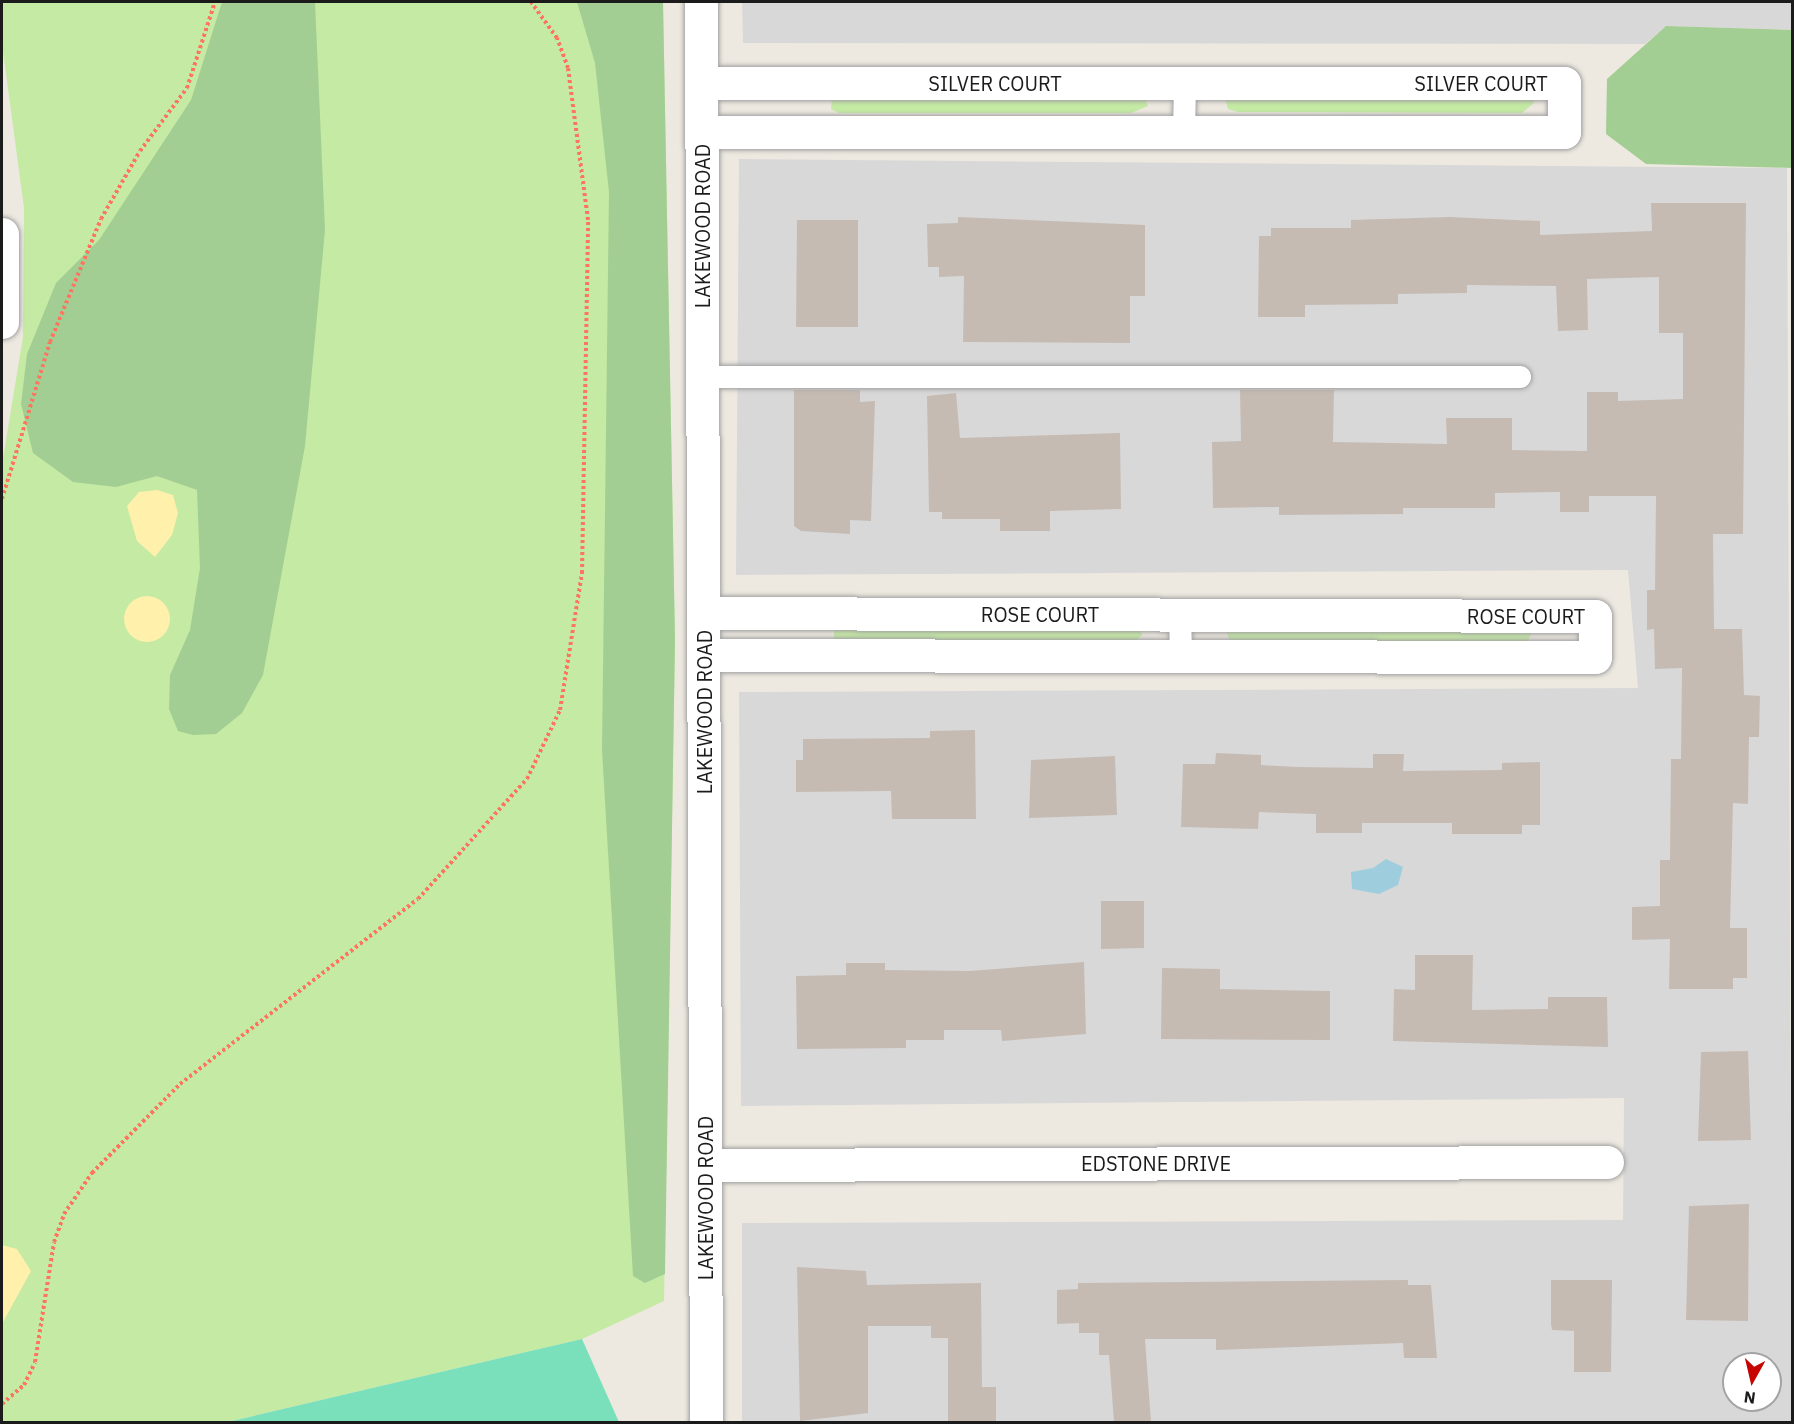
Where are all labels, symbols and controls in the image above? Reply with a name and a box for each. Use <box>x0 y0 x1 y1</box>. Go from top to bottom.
street label: SILVER COURT <box>928 71 1062 95</box>
street label: SILVER COURT <box>1414 71 1548 95</box>
street label: LAKEWOOD ROAD <box>690 144 714 308</box>
street label: ROSE COURT <box>981 602 1099 626</box>
street label: ROSE COURT <box>1467 604 1585 628</box>
street label: LAKEWOOD ROAD <box>692 630 716 794</box>
street label: LAKEWOOD ROAD <box>693 1116 717 1280</box>
street label: EDSTONE DRIVE <box>1081 1151 1231 1175</box>
north arrow <box>1722 1352 1782 1412</box>
text: N <box>1743 1387 1757 1409</box>

